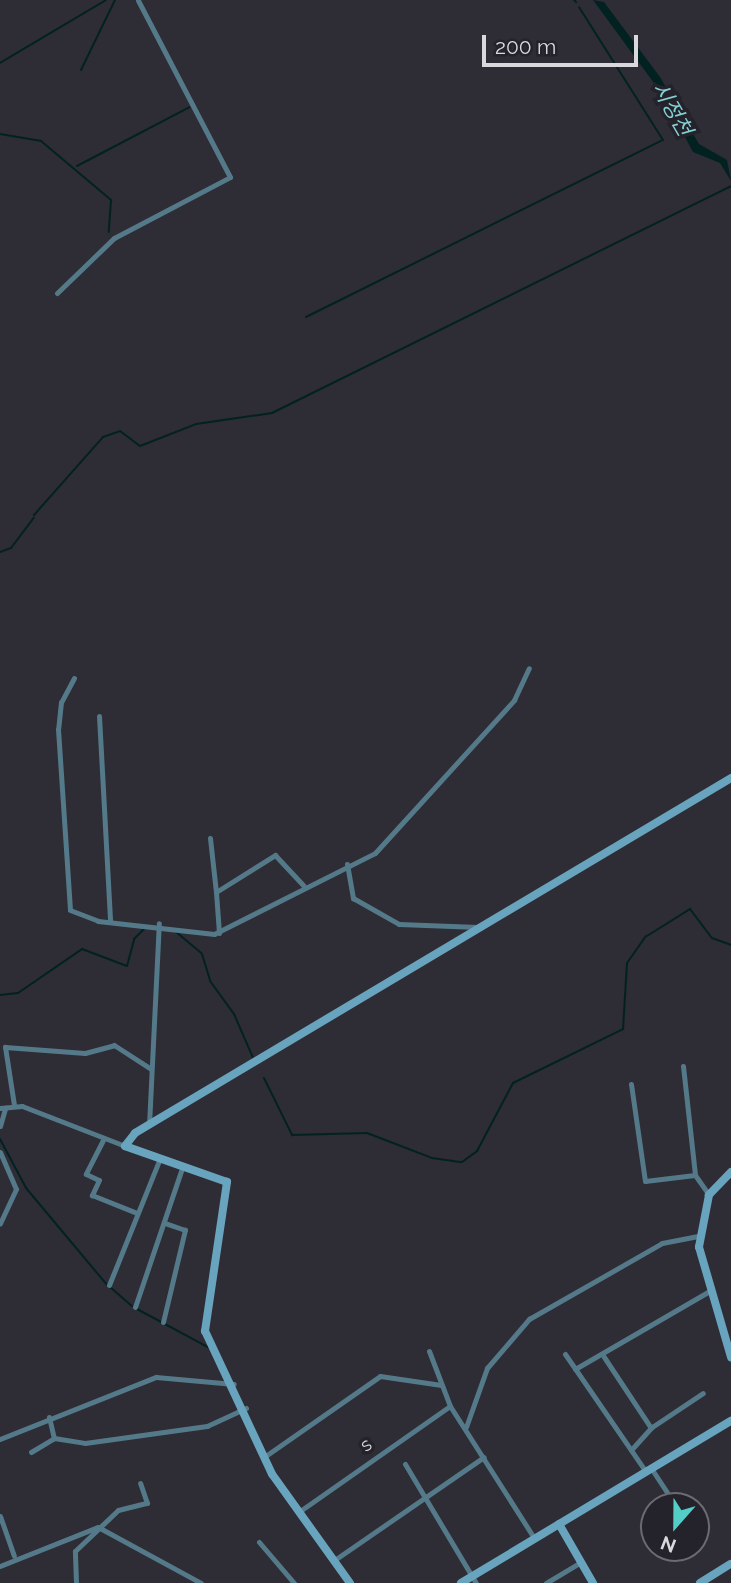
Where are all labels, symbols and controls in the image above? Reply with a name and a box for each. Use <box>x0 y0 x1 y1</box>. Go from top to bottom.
scale bar <box>486 21 642 65</box>
text: 200 m <box>495 34 556 59</box>
water label: 시정천 <box>647 78 697 140</box>
street label: s <box>356 1433 376 1457</box>
north arrow <box>640 1492 710 1562</box>
text: N <box>657 1532 679 1558</box>

